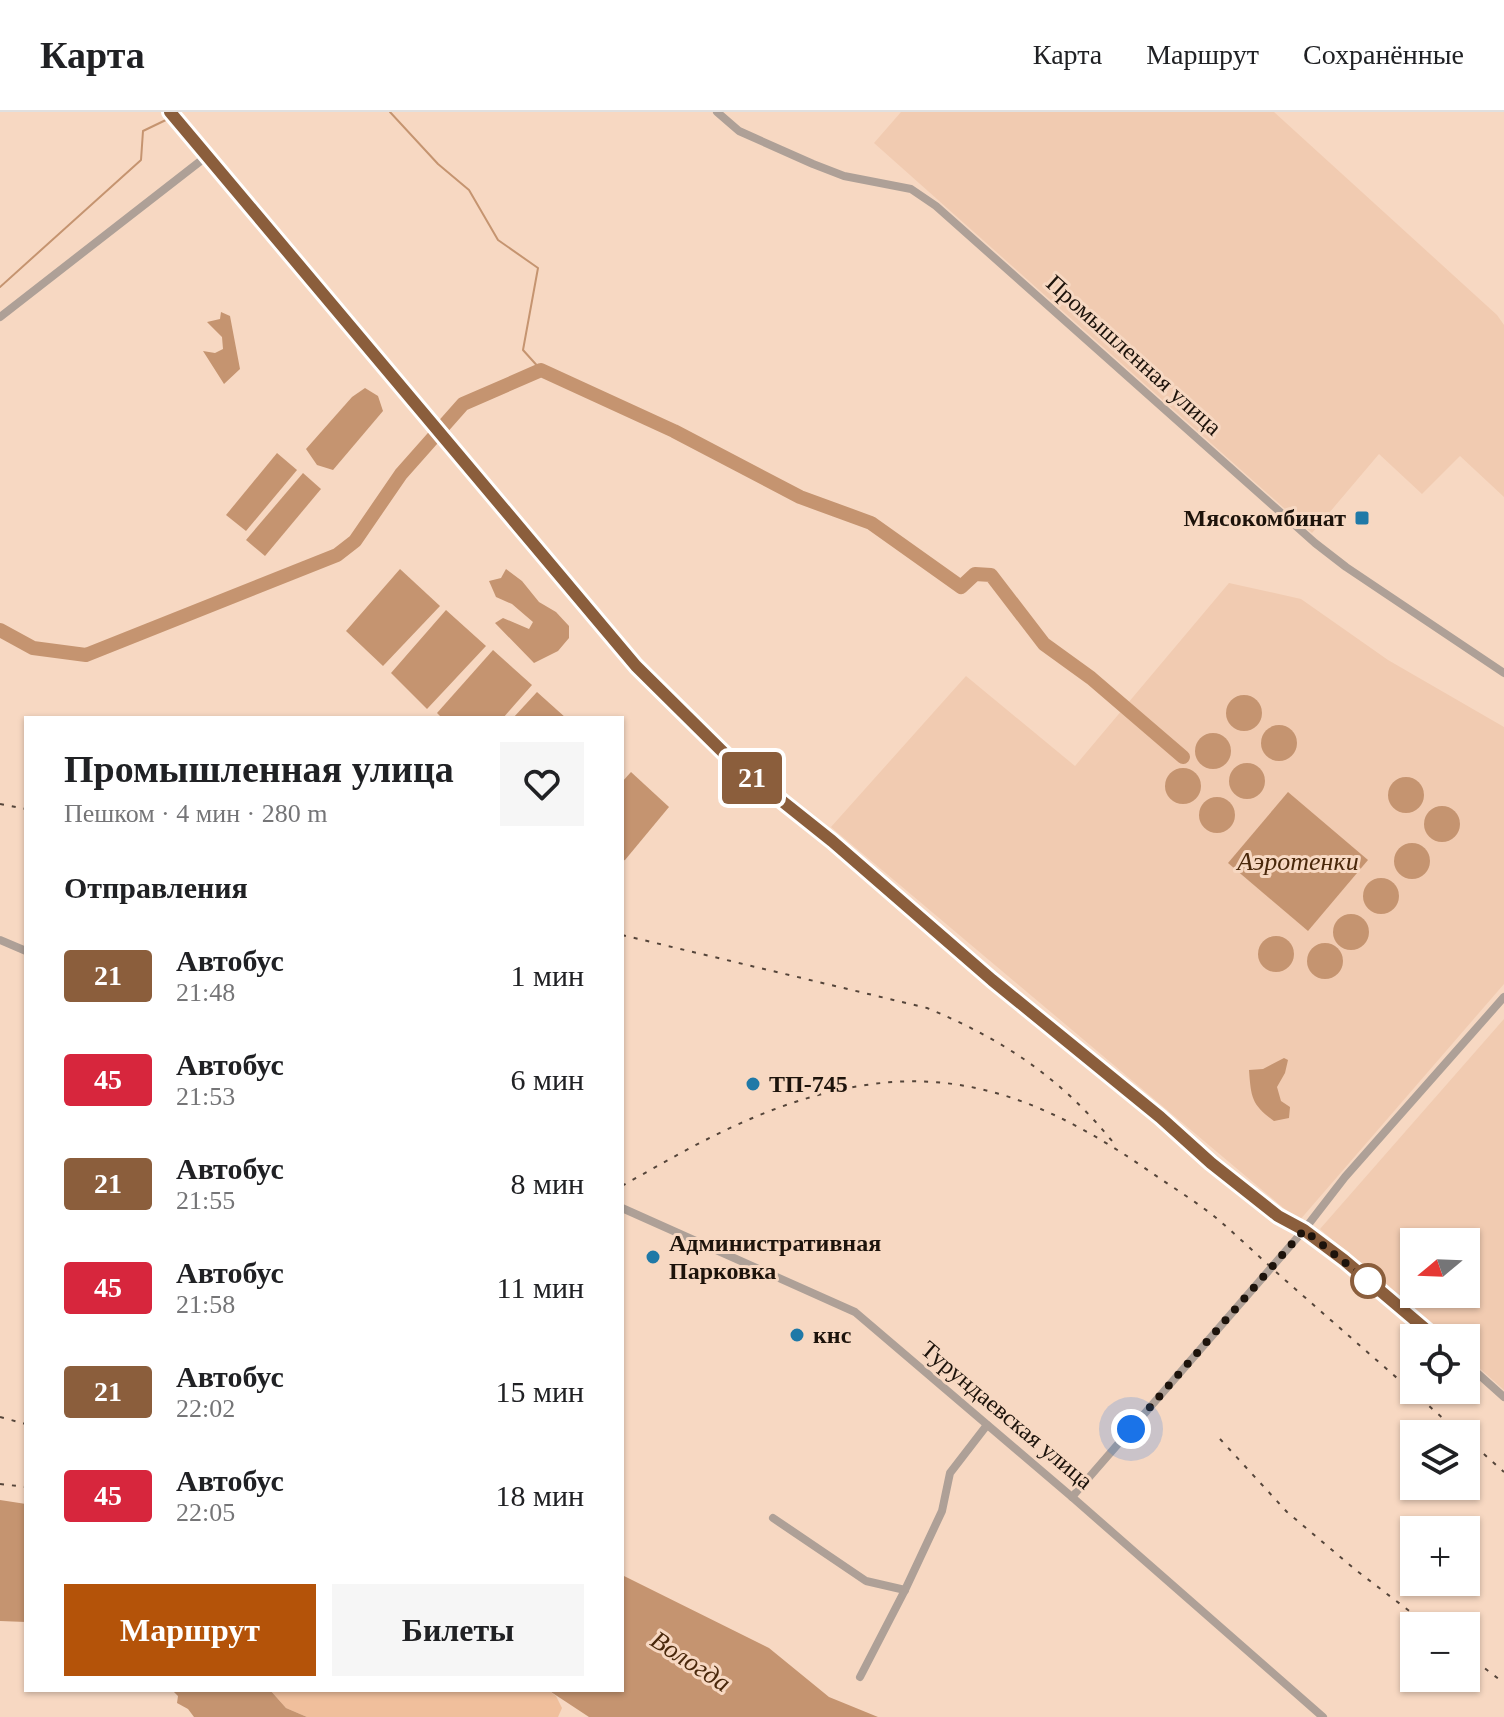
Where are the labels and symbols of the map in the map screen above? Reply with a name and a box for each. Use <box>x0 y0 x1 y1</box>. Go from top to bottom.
street label: Промышленная улица <box>1041 270 1227 440</box>
place label: Мясокомбинат <box>1183 505 1346 531</box>
marker: Мясокомбинат <box>1353 509 1371 527</box>
line badge: 21 <box>716 752 788 804</box>
water label: Аэротенки <box>1235 847 1359 876</box>
place label: ТП-745 <box>769 1071 848 1097</box>
marker: ТП-745 <box>744 1075 762 1093</box>
north arrow <box>1400 1228 1480 1308</box>
place label: Административная Парковка <box>669 1230 881 1284</box>
marker: Административная Парковка <box>644 1248 662 1266</box>
unlabelled marker <box>1351 1264 1385 1298</box>
place label: кнс <box>813 1322 852 1348</box>
marker: кнс <box>788 1326 806 1344</box>
street label: Турундаевская улица <box>916 1336 1098 1494</box>
your location <box>1111 1409 1151 1449</box>
water label: Вологда <box>645 1625 736 1698</box>

